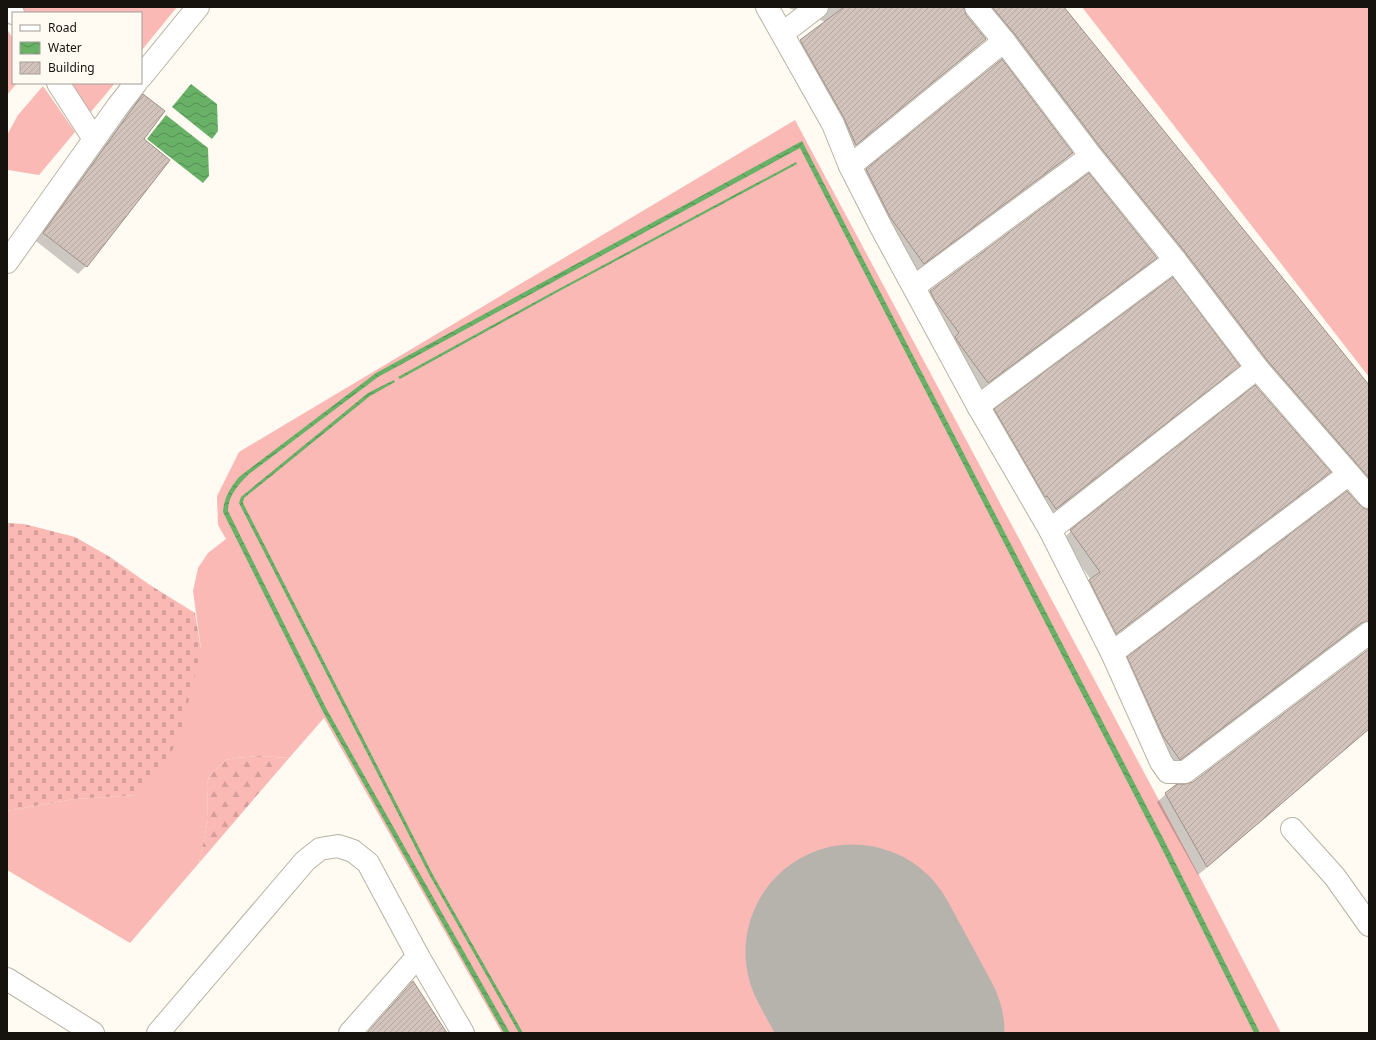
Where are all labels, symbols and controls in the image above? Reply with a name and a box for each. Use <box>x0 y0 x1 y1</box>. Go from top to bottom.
legend <box>12 12 142 84</box>
text: Road <box>48 19 77 36</box>
text: Water <box>48 39 82 56</box>
text: Building <box>48 59 95 76</box>

